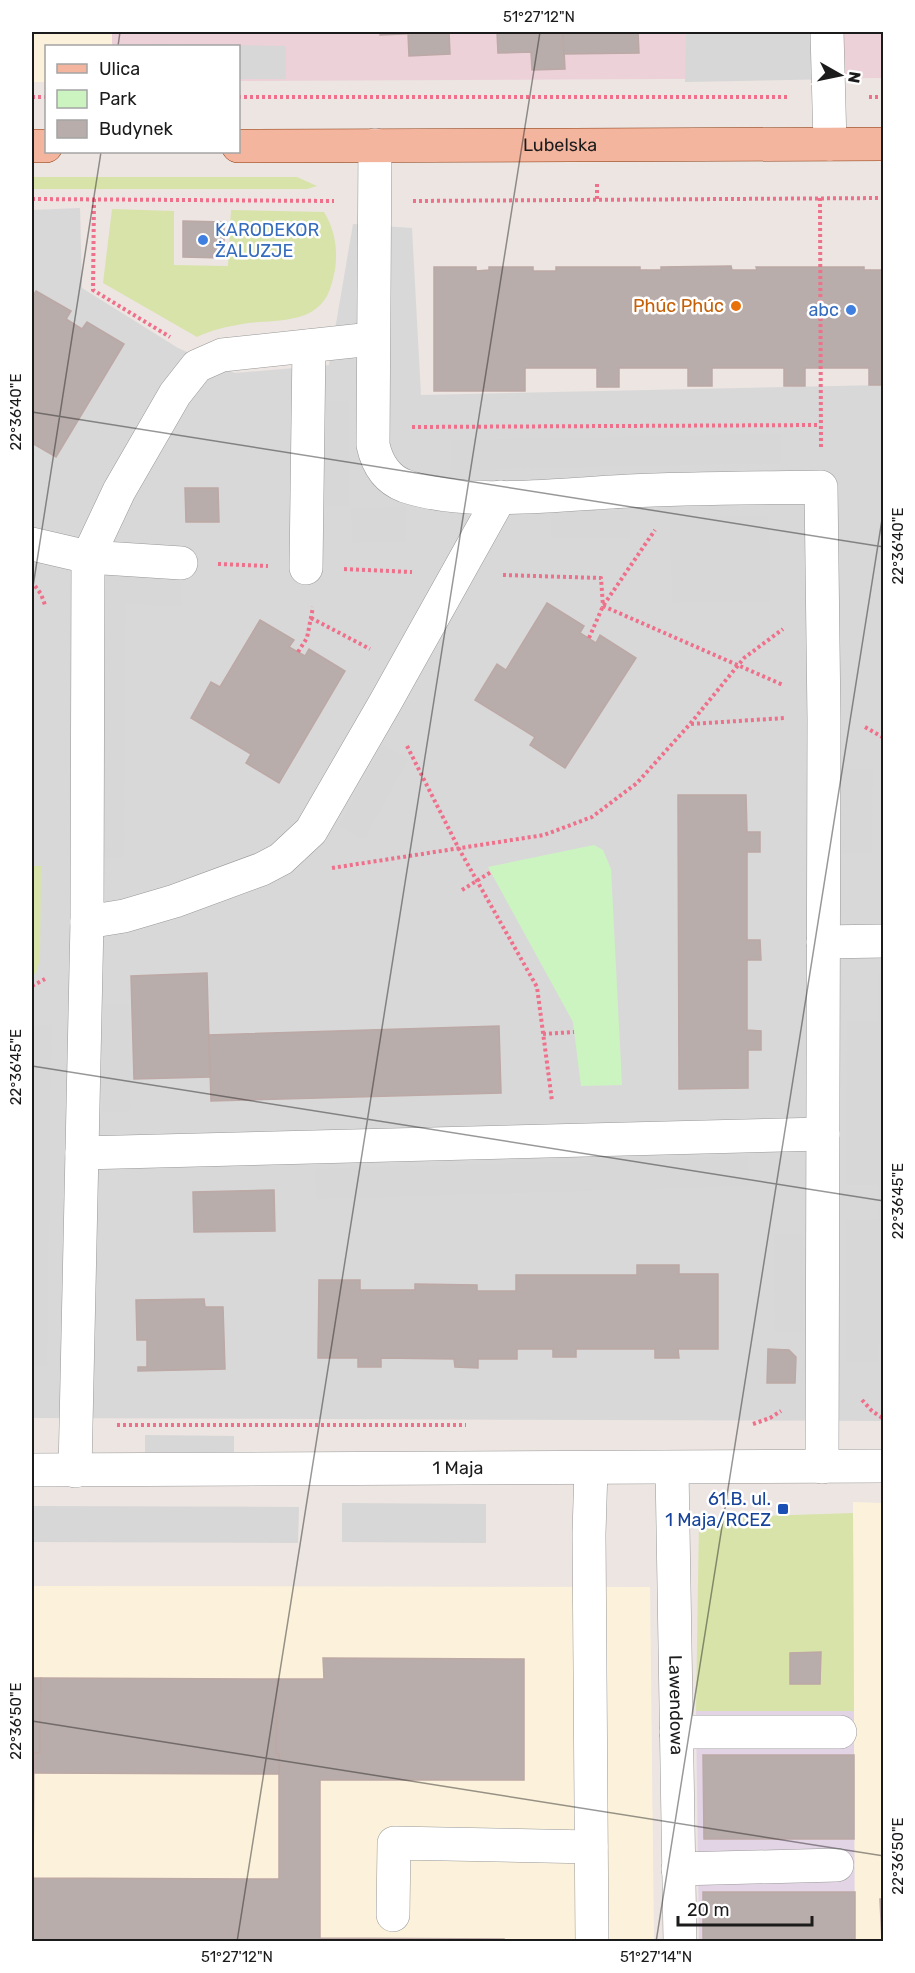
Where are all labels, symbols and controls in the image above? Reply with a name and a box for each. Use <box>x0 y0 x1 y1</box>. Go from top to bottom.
text: 51°27'12"N <box>503 8 575 26</box>
legend <box>45 45 240 153</box>
north arrow <box>810 45 870 105</box>
text: Ulica <box>99 58 140 80</box>
text: N <box>844 70 865 84</box>
text: Park <box>99 88 137 110</box>
text: Budynek <box>99 118 173 140</box>
street label: Lubelska <box>523 134 597 156</box>
place label: KARODEKOR ŻALUZJE <box>215 219 319 262</box>
marker: KARODEKOR ŻALUZJE <box>196 233 210 247</box>
place label: Phúc Phúc <box>633 295 724 317</box>
marker: Phúc Phúc <box>729 299 743 313</box>
place label: abc <box>808 299 839 321</box>
marker: abc <box>844 303 858 317</box>
text: 22°36'40"E <box>7 374 25 450</box>
text: 22°36'40"E <box>889 508 907 584</box>
text: 22°36'45"E <box>7 1029 25 1105</box>
text: 22°36'45"E <box>889 1163 907 1239</box>
street label: 1 Maja <box>432 1457 484 1479</box>
place label: 61.B. ul. 1 Maja/RCEZ <box>665 1488 771 1531</box>
marker: 61.B. ul. 1 Maja/RCEZ <box>776 1502 790 1516</box>
street label: Lawendowa <box>664 1655 688 1755</box>
text: 22°36'50"E <box>7 1682 25 1760</box>
text: 22°36'50"E <box>889 1817 907 1895</box>
scale bar <box>678 1889 812 1927</box>
text: 20 m <box>687 1899 729 1921</box>
text: 51°27'12"N <box>201 1948 273 1966</box>
text: 51°27'14"N <box>620 1948 692 1966</box>

